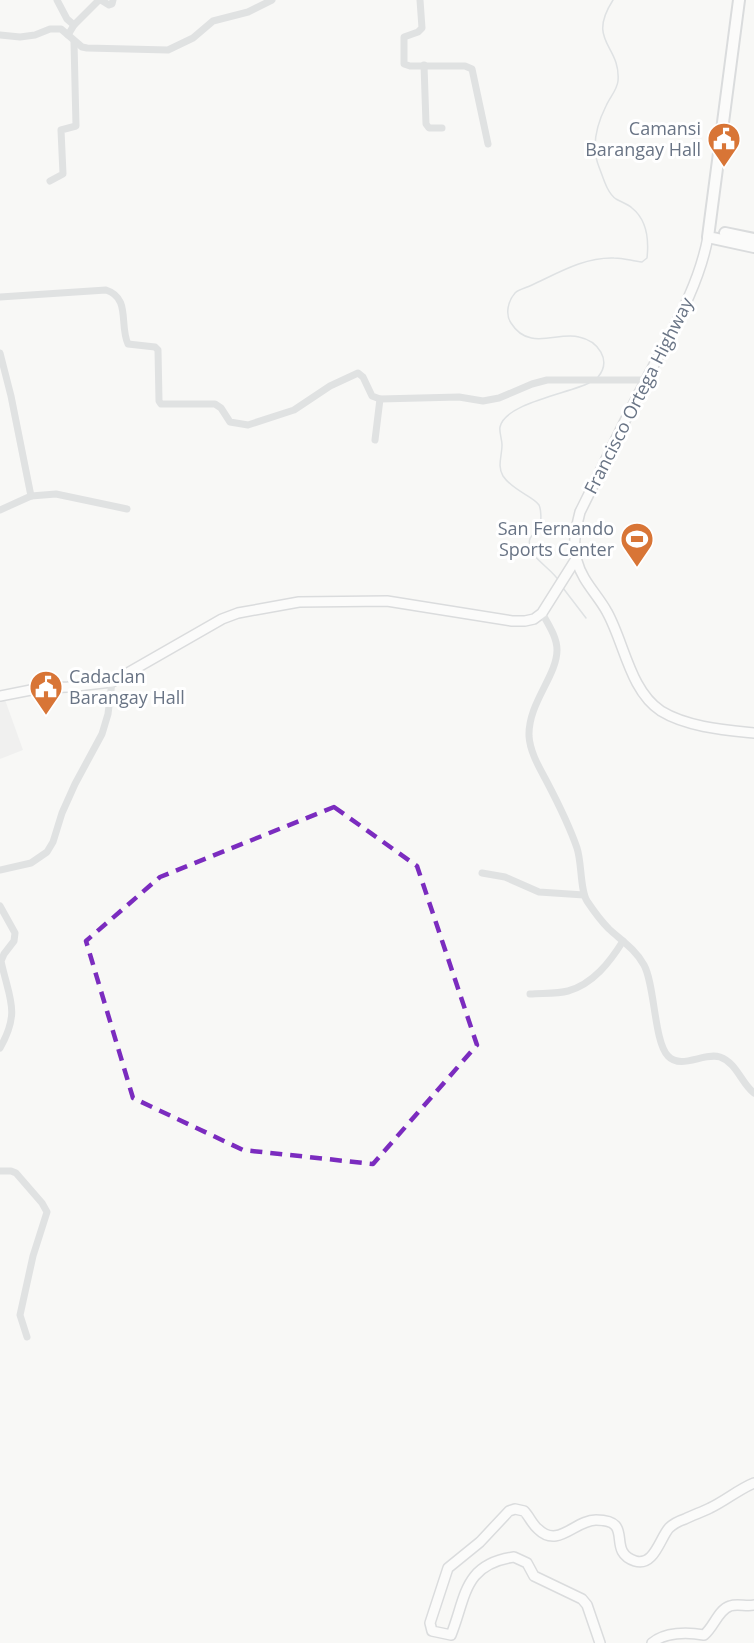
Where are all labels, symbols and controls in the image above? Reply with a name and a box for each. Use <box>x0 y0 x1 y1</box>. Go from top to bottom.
place label: Camansi Barangay Hall <box>585 116 701 161</box>
public building icon: Camansi Barangay Hall <box>706 121 742 168</box>
street label: Francisco Ortega Highway <box>578 292 699 498</box>
place label: San Fernando Sports Center <box>498 516 615 561</box>
sports icon: San Fernando Sports Center <box>619 521 655 568</box>
place label: Cadaclan Barangay Hall <box>69 664 185 709</box>
public building icon: Cadaclan Barangay Hall <box>28 669 64 716</box>

